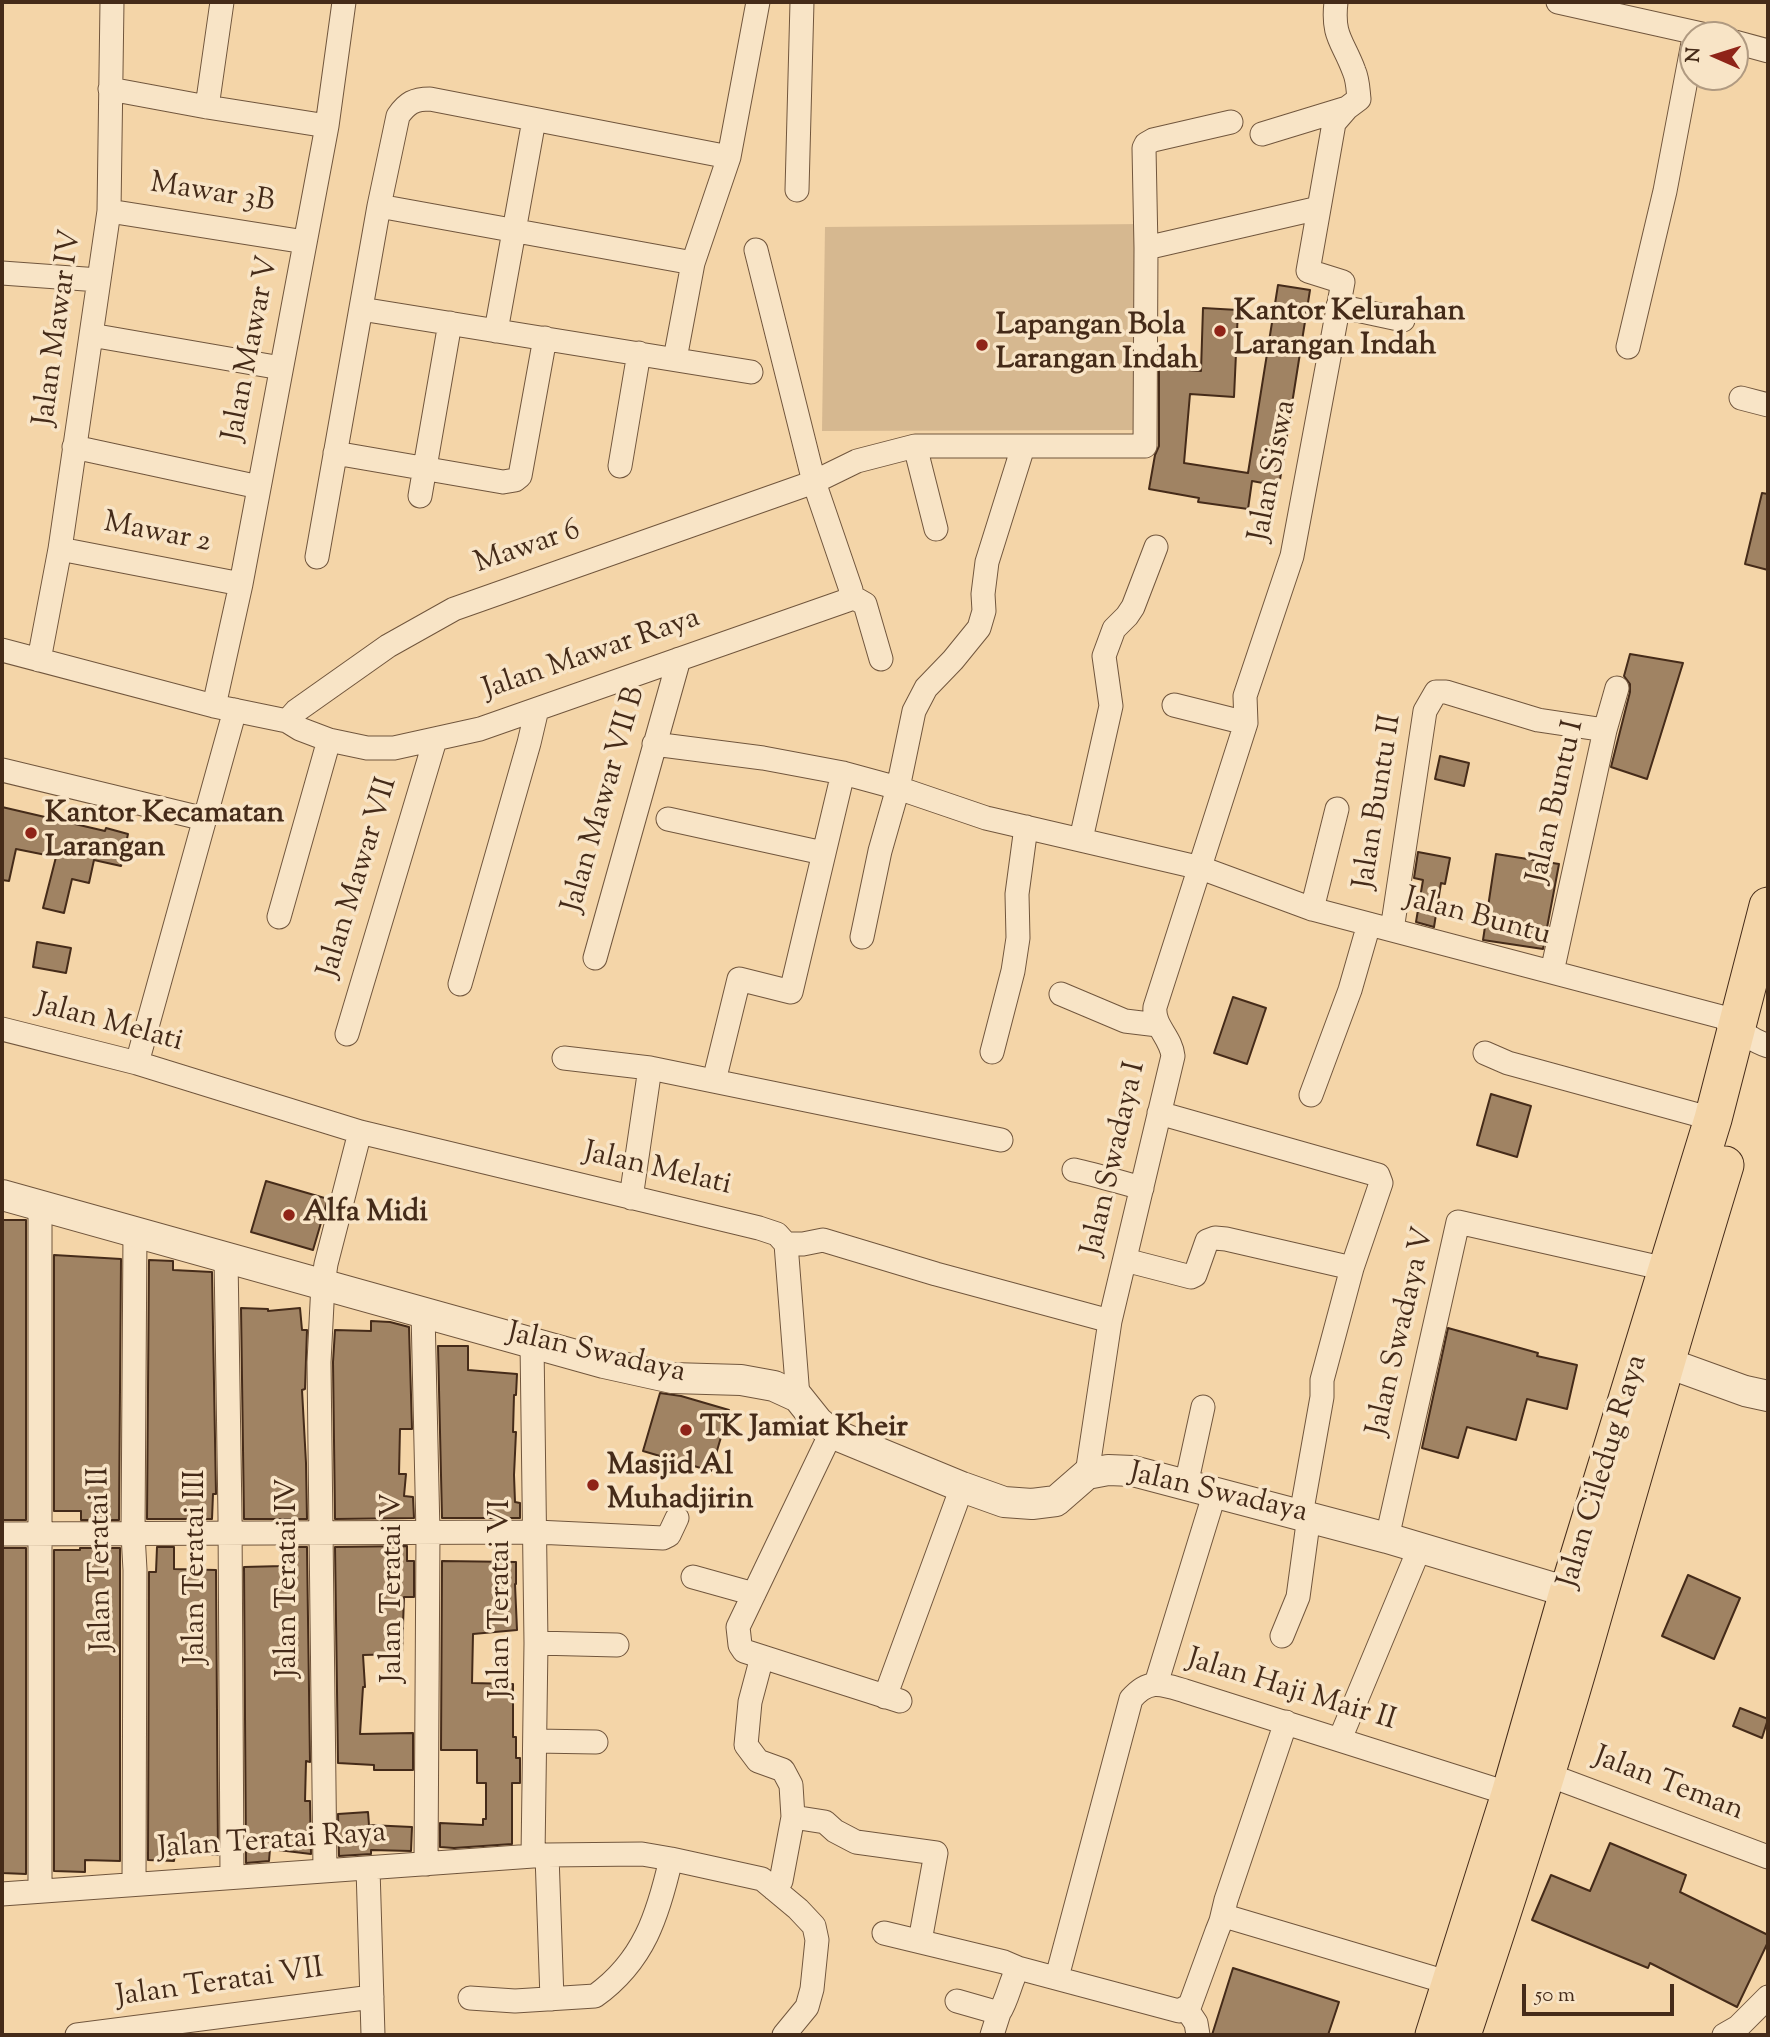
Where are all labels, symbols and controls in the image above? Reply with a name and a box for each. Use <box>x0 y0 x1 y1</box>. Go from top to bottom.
north arrow <box>1679 21 1749 91</box>
text: N <box>1681 47 1708 63</box>
street label: Mawar 3B <box>147 167 277 223</box>
street label: Jalan Mawar IV <box>28 228 92 428</box>
street label: Jalan Mawar V <box>217 254 289 444</box>
place label: Kantor Kelurahan Larangan Indah <box>1234 296 1465 366</box>
place label: Lapangan Bola Larangan Indah <box>996 310 1198 380</box>
marker: Kantor Kelurahan Larangan Indah <box>1212 323 1228 339</box>
marker: Lapangan Bola Larangan Indah <box>974 337 990 353</box>
street label: Jalan Siswa <box>1244 397 1306 545</box>
street label: Mawar 2 <box>100 507 214 563</box>
street label: Mawar 6 <box>470 514 586 584</box>
street label: Jalan Mawar Raya <box>479 602 705 710</box>
street label: Jalan Mawar VII B <box>557 683 655 917</box>
street label: Jalan Buntu II <box>1348 712 1412 892</box>
street label: Jalan Buntu I <box>1522 717 1594 887</box>
street label: Jalan Mawar VII <box>312 774 408 982</box>
place label: Kantor Kecamatan Larangan <box>45 798 284 868</box>
marker: Kantor Kecamatan Larangan <box>23 825 39 841</box>
street label: Jalan Buntu <box>1400 882 1554 956</box>
street label: Jalan Melati <box>32 988 186 1062</box>
street label: Jalan Swadaya I <box>1076 1059 1156 1259</box>
street label: Jalan Melati <box>580 1137 734 1205</box>
place label: Alfa Midi <box>303 1197 428 1233</box>
marker: Alfa Midi <box>281 1207 297 1223</box>
street label: Jalan Swadaya V <box>1362 1225 1444 1439</box>
street label: Jalan Swadaya <box>503 1317 689 1393</box>
street label: Jalan Ciledug Raya <box>1552 1351 1658 1593</box>
place label: TK Jamiat Kheir <box>700 1412 908 1448</box>
marker: TK Jamiat Kheir <box>678 1422 694 1438</box>
place label: Masjid Al Muhadjirin <box>607 1450 753 1520</box>
street label: Jalan Swadaya <box>1125 1457 1311 1533</box>
street label: Jalan Teratai II <box>83 1466 123 1652</box>
street label: Jalan Teratai III <box>180 1470 216 1664</box>
marker: Masjid Al Muhadjirin <box>585 1477 601 1493</box>
street label: Jalan Teratai IV <box>272 1478 308 1678</box>
street label: Jalan Teratai V <box>377 1493 413 1683</box>
street label: Jalan Teratai VI <box>485 1499 521 1699</box>
street label: Jalan Haji Mair II <box>1182 1643 1400 1741</box>
street label: Jalan Teman <box>1588 1741 1748 1831</box>
street label: Jalan Teratai Raya <box>157 1817 387 1869</box>
street label: Jalan Teratai VII <box>114 1953 326 2017</box>
scale bar <box>1525 1970 1677 2014</box>
text: 50 m <box>1535 1981 1575 2011</box>

